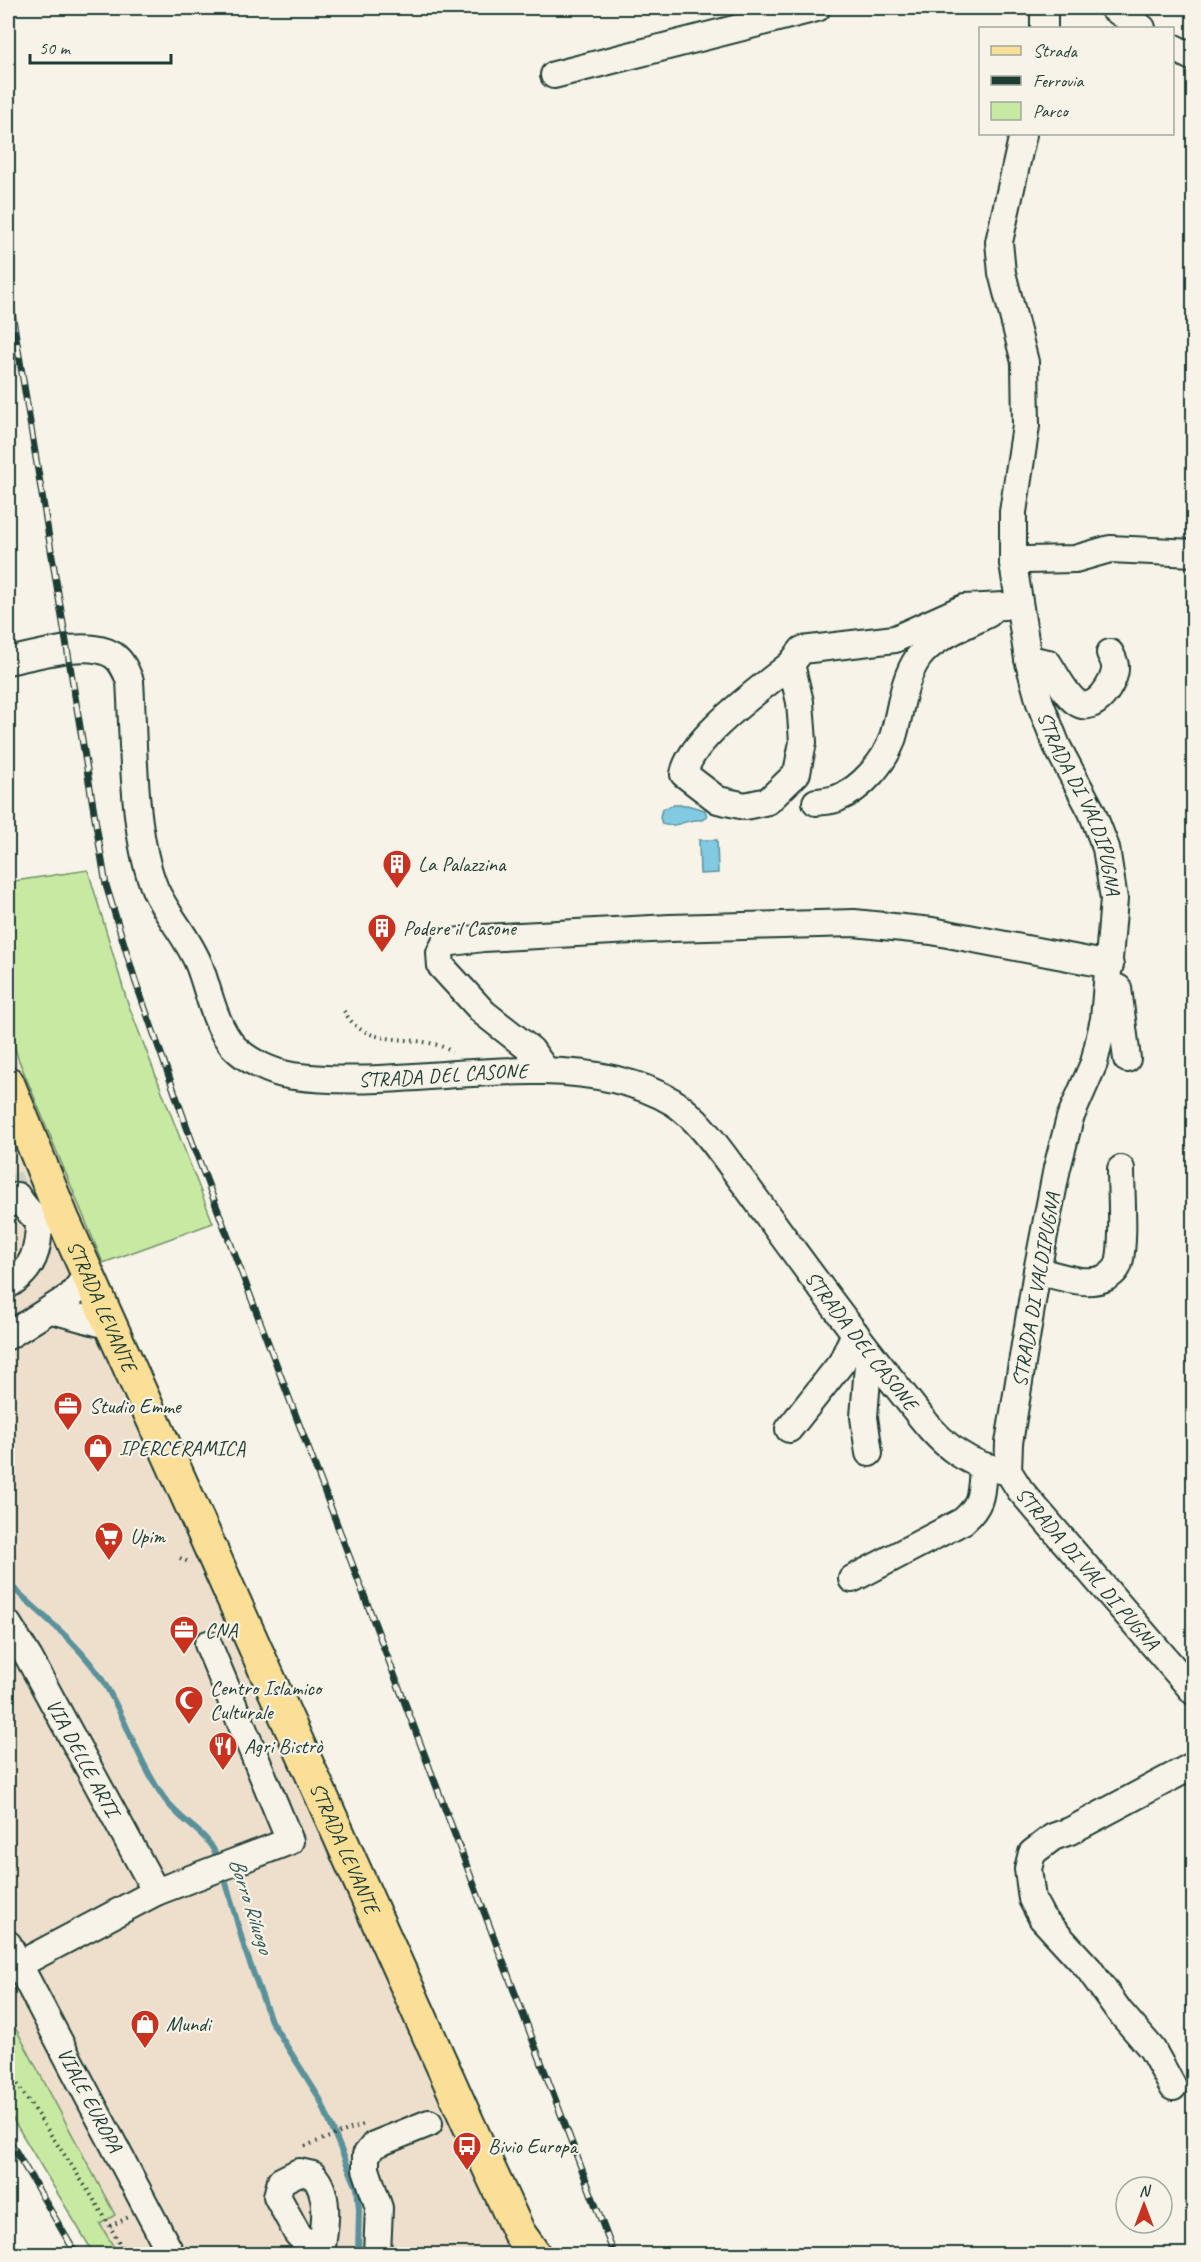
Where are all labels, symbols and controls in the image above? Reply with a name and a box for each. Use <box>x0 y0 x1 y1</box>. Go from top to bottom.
scale bar <box>30 27 171 65</box>
legend <box>979 27 1174 135</box>
text: 50 m <box>39 37 72 59</box>
text: Strada <box>1033 40 1078 62</box>
text: Ferrovia <box>1033 70 1084 92</box>
text: Parco <box>1033 100 1069 122</box>
street label: STRADA DI VALDIPUGNA <box>1032 708 1126 898</box>
building icon: La Palazzina <box>381 848 413 890</box>
place label: La Palazzina <box>418 851 507 877</box>
building icon: Podere il Casone <box>366 912 398 954</box>
place label: Podere il Casone <box>403 915 518 941</box>
street label: STRADA DEL CASONE <box>358 1058 530 1093</box>
street label: STRADA DI VALDIPUGNA <box>1006 1190 1066 1389</box>
street label: STRADA LEVANTE <box>61 1236 144 1378</box>
street label: STRADA DEL CASONE <box>799 1266 925 1417</box>
office icon: Studio Emme <box>52 1390 84 1432</box>
place label: Studio Emme <box>89 1393 183 1419</box>
shop icon: IPERCERAMICA <box>82 1432 114 1474</box>
place label: IPERCERAMICA <box>119 1435 246 1461</box>
street label: STRADA DI VAL DI PUGNA <box>1010 1482 1166 1656</box>
supermarket icon: Upim <box>93 1520 125 1562</box>
place label: Upim <box>130 1523 166 1549</box>
office icon: CNA <box>168 1614 200 1656</box>
place label: CNA <box>205 1617 239 1643</box>
place label: Centro Islamico Culturale <box>210 1675 324 1725</box>
mosque icon: Centro Islamico Culturale <box>173 1684 205 1726</box>
street label: VIA DELLE ARTI <box>41 1694 127 1825</box>
restaurant icon: Agri Bistrò <box>207 1730 239 1772</box>
place label: Agri Bistrò <box>244 1733 324 1759</box>
street label: STRADA LEVANTE <box>304 1778 387 1920</box>
water label: Borro Riluogo <box>223 1854 281 1959</box>
shop icon: Mundi <box>129 2008 161 2050</box>
place label: Mundi <box>166 2011 213 2037</box>
street label: VIALE EUROPA <box>52 2043 129 2158</box>
bus stop icon: Bivio Europa <box>451 2130 483 2172</box>
place label: Bivio Europa <box>488 2133 579 2159</box>
north arrow <box>1114 2175 1174 2235</box>
text: N <box>1139 2181 1152 2201</box>

